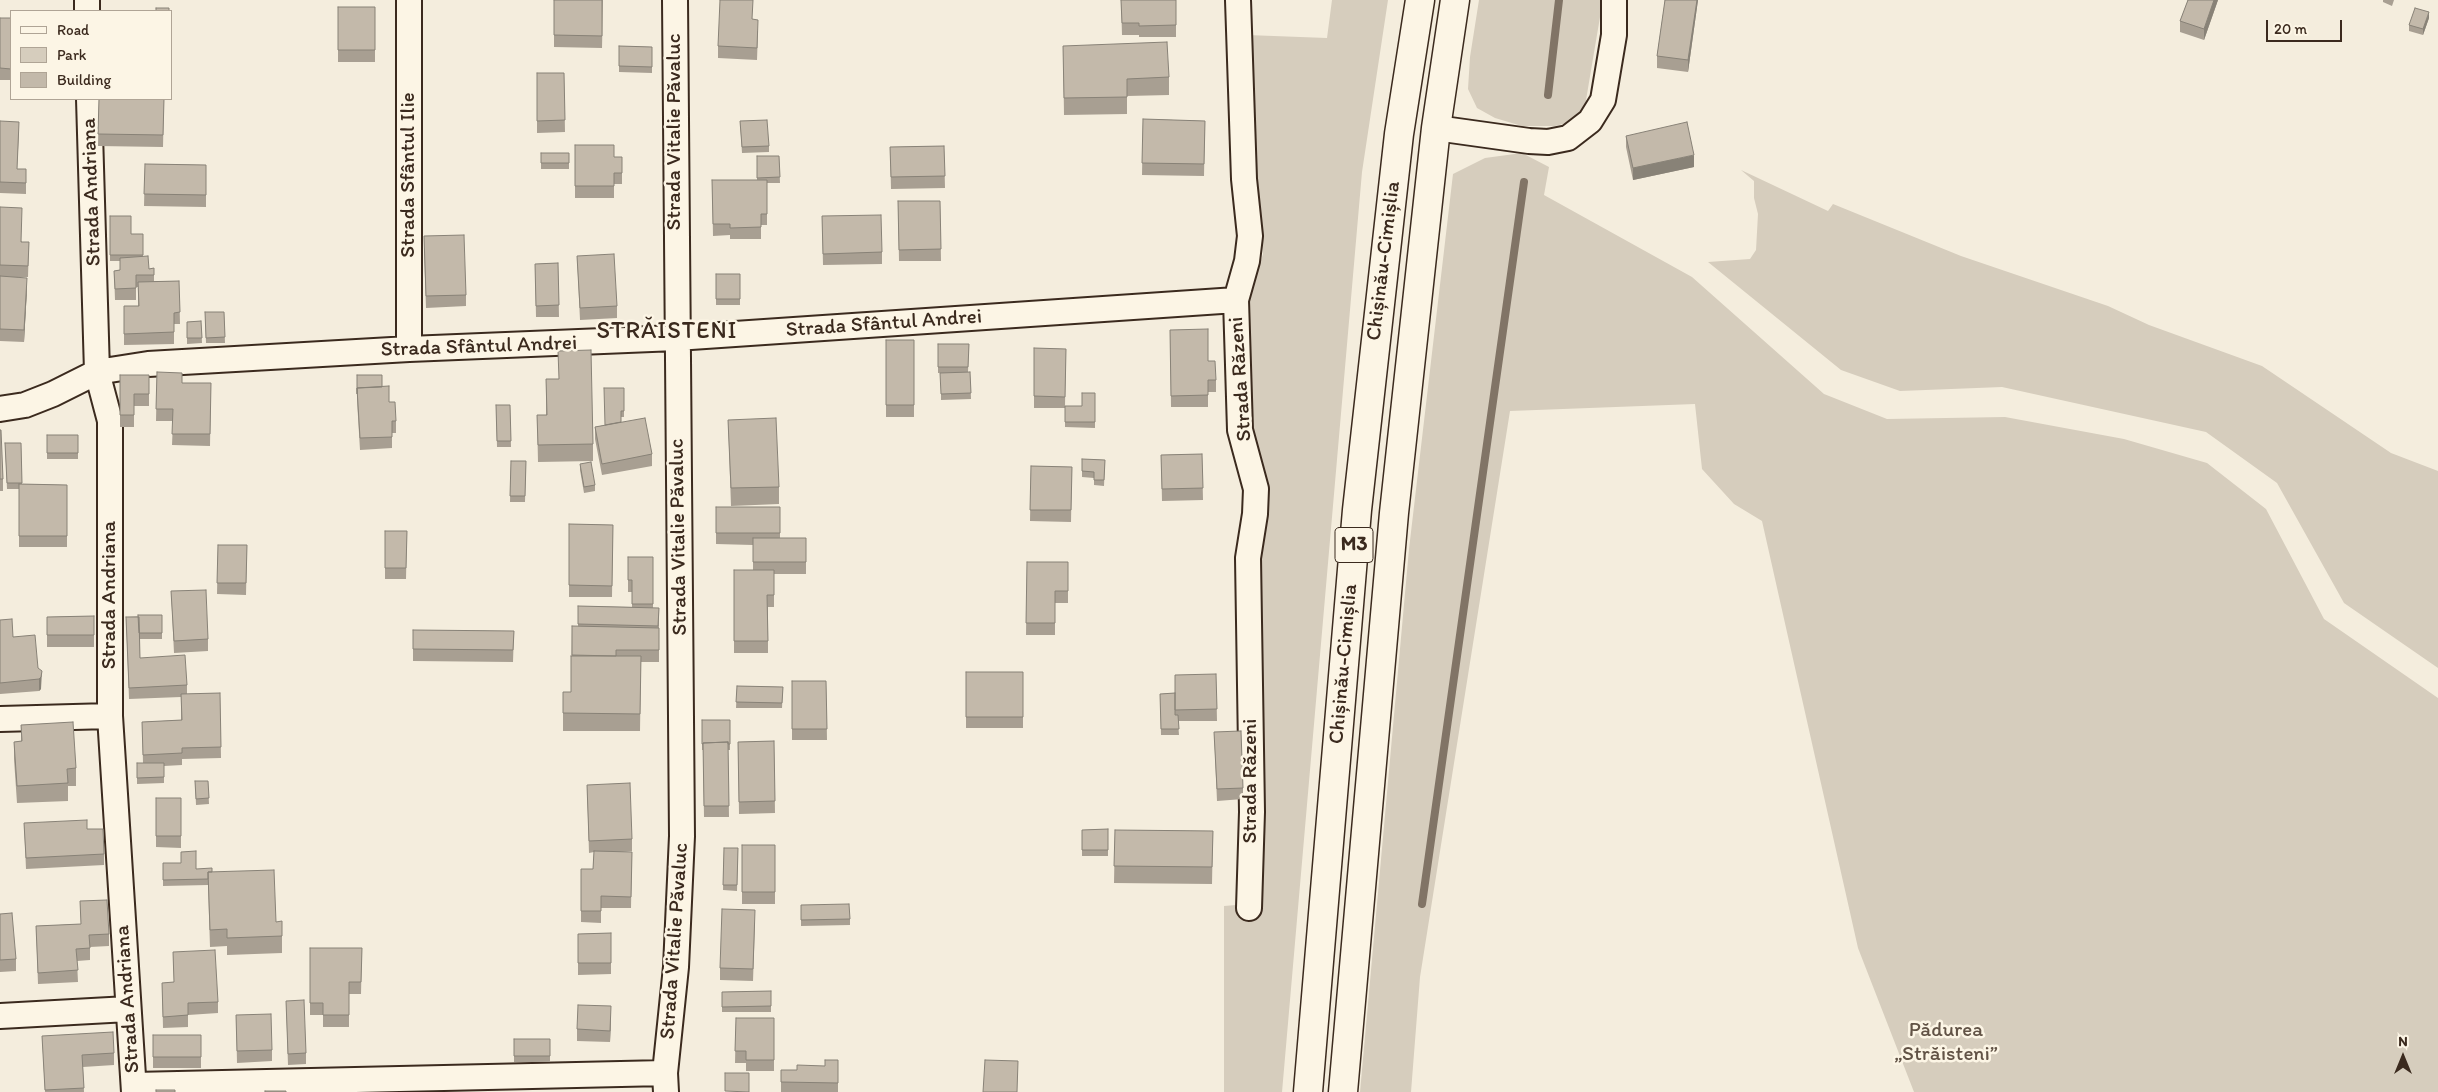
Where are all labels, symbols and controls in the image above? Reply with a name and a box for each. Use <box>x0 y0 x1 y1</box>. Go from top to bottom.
legend <box>10 10 172 100</box>
scale bar <box>2268 10 2344 42</box>
text: 20 m <box>2274 20 2307 38</box>
text: Road <box>57 21 89 39</box>
street label: Strada Vitalie Păvaluc <box>662 33 688 231</box>
text: Park <box>57 46 87 64</box>
text: Building <box>57 71 111 89</box>
street label: Strada Sfântul Ilie <box>396 92 422 258</box>
street label: Strada Andriana <box>77 117 107 267</box>
street label: Chișinău-Cimișlia <box>1362 180 1406 342</box>
street label: Strada Sfântul Andrei <box>785 305 983 343</box>
street label: Strada Răzeni <box>1224 316 1258 442</box>
district label: STRĂISTENI <box>595 318 739 346</box>
street label: Strada Sfântul Andrei <box>380 331 578 363</box>
street label: Strada Vitalie Păvaluc <box>665 438 693 636</box>
street label: Strada Andriana <box>97 521 123 669</box>
road number: M3 <box>1335 528 1373 562</box>
street label: Chișinău-Cimișlia <box>1324 583 1364 745</box>
street label: Strada Răzeni <box>1238 719 1264 843</box>
street label: Strada Vitalie Păvaluc <box>656 842 694 1040</box>
street label: Strada Andriana <box>110 924 146 1074</box>
park label: Pădurea „Străisteni” <box>1894 1018 1998 1068</box>
north arrow <box>2378 1032 2428 1082</box>
text: N <box>2398 1033 2408 1050</box>

